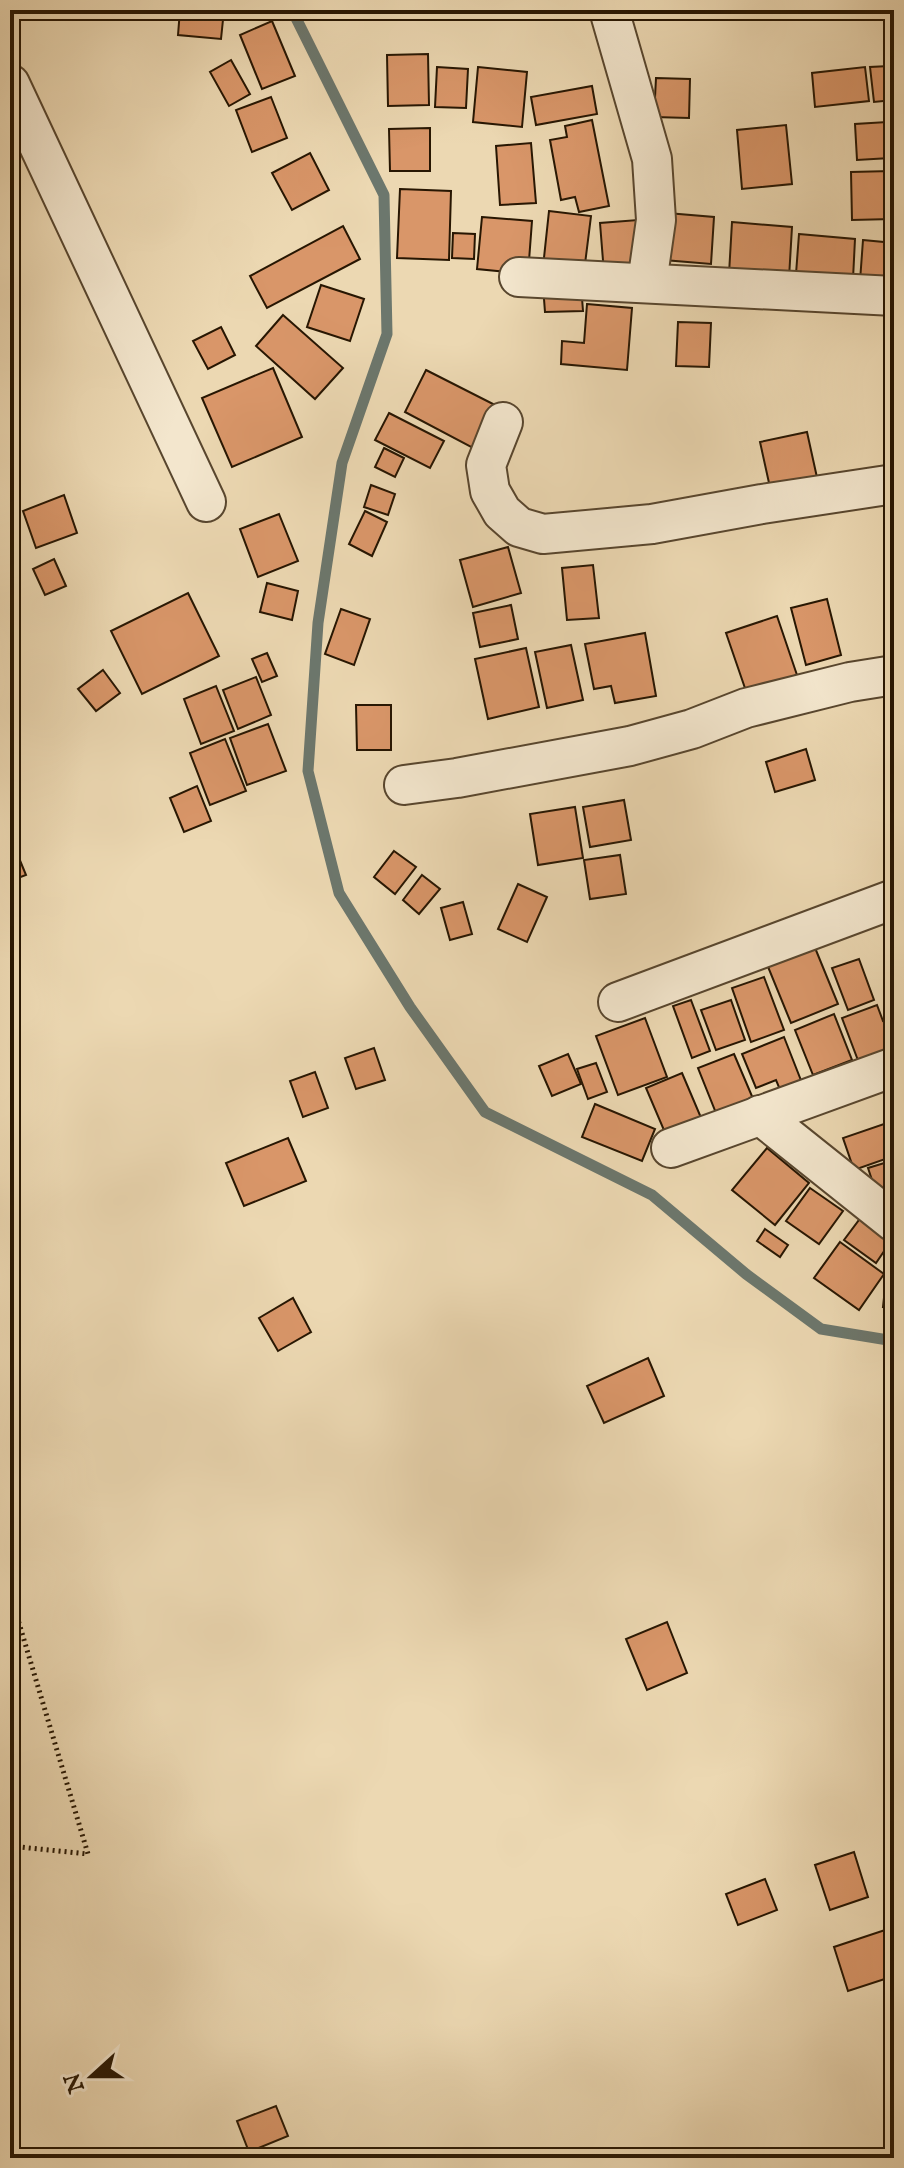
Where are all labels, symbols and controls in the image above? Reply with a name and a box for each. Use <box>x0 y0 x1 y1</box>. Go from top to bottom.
north arrow <box>52 2036 132 2116</box>
text: N <box>59 2069 92 2097</box>

